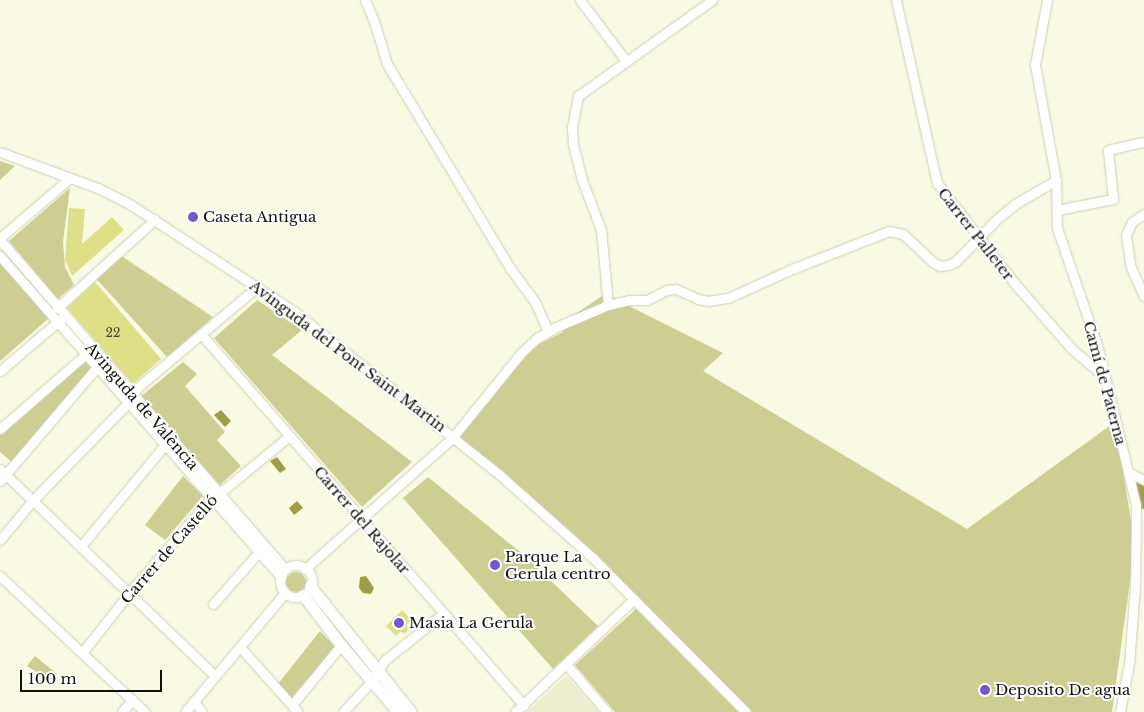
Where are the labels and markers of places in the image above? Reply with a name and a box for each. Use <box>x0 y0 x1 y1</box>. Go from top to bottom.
place label: Caseta Antigua <box>203 208 317 226</box>
marker: Caseta Antigua <box>187 211 199 223</box>
place label: Parque La Gerula centro <box>505 547 611 582</box>
marker: Parque La Gerula centro <box>489 559 501 571</box>
place label: Masia La Gerula <box>409 614 534 632</box>
marker: Masia La Gerula <box>393 617 405 629</box>
place label: Deposito De agua <box>995 681 1130 699</box>
marker: Deposito De agua <box>979 684 991 696</box>

